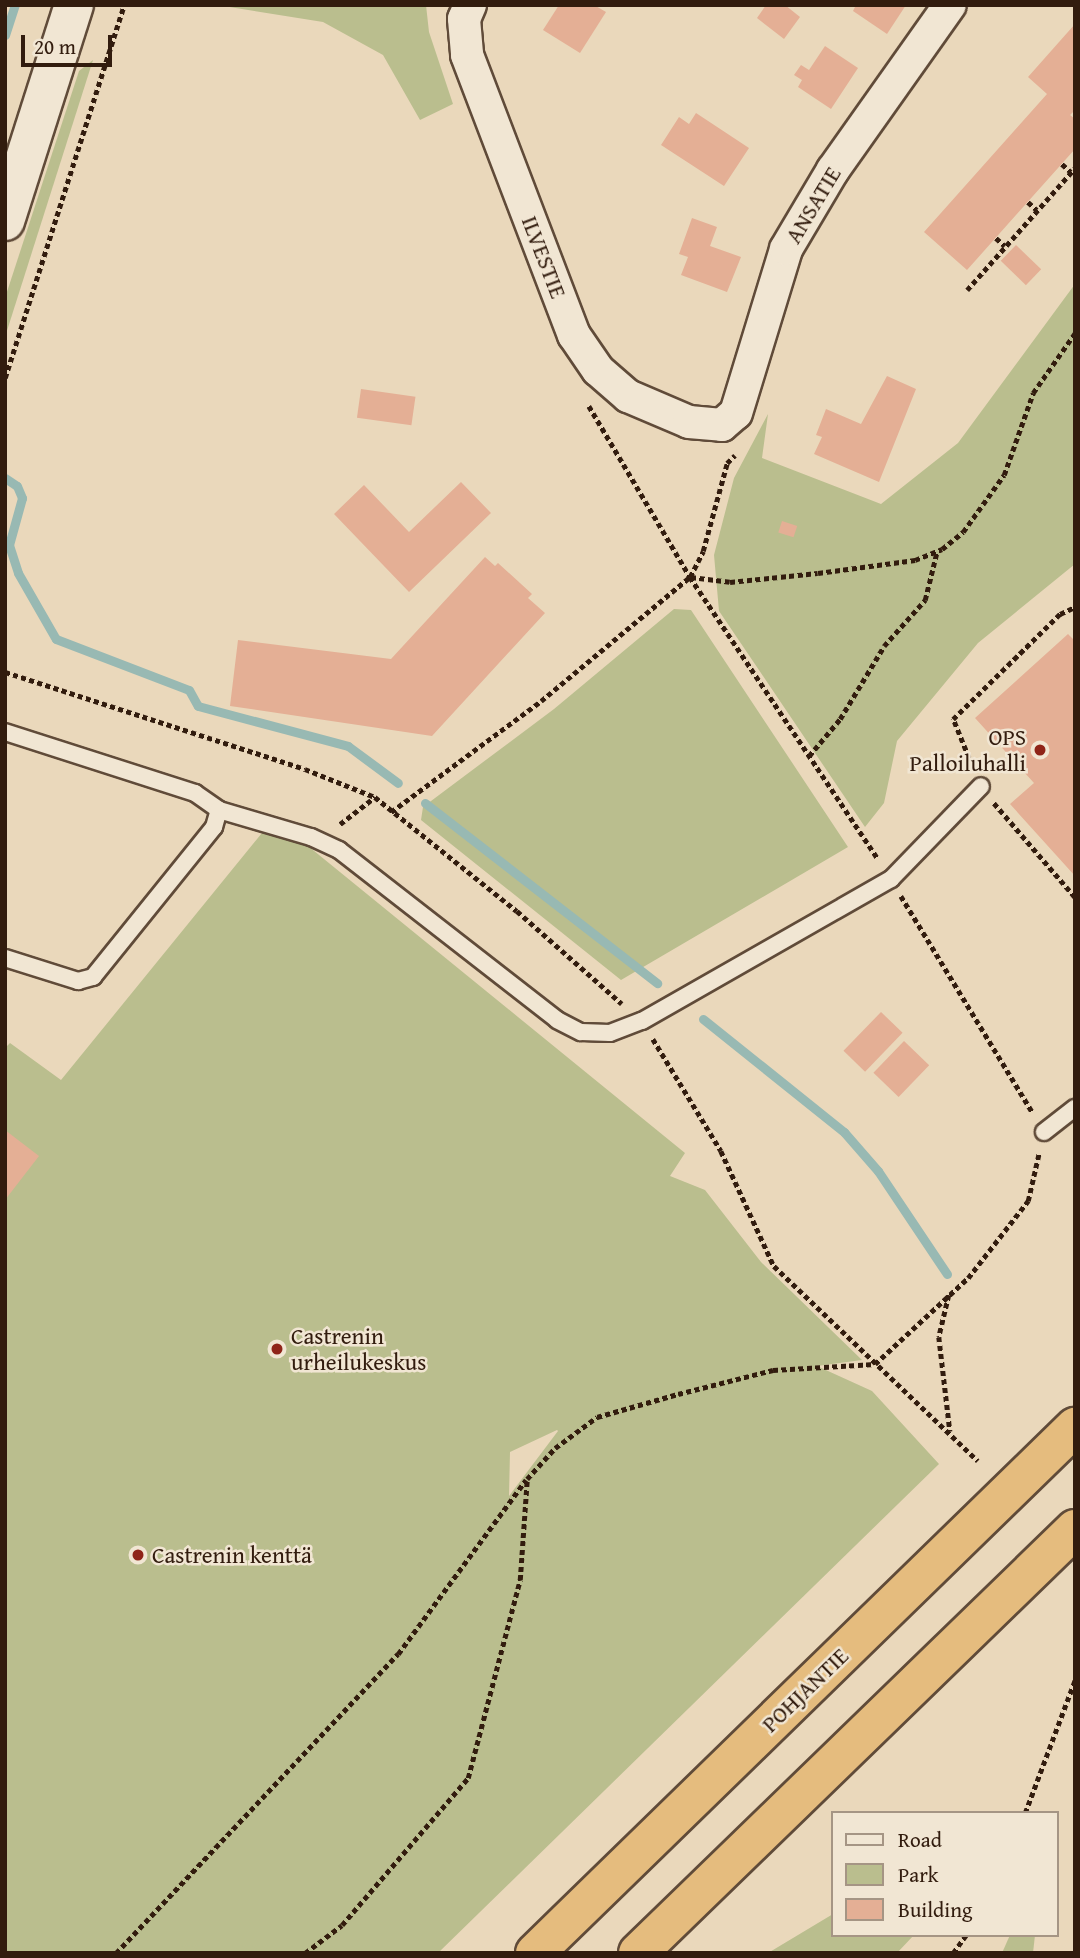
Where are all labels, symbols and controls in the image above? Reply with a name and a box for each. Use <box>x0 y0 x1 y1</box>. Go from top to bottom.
scale bar <box>24 21 116 65</box>
text: 20 m <box>34 31 76 62</box>
street label: ANSATIE <box>779 162 847 248</box>
street label: ILVESTIE <box>516 212 572 302</box>
place label: OPS Palloiluhalli <box>910 723 1026 777</box>
marker: OPS Palloiluhalli <box>1032 742 1048 758</box>
place label: Castrenin urheilukeskus <box>291 1322 426 1376</box>
marker: Castrenin urheilukeskus <box>269 1341 285 1357</box>
place label: Castrenin kenttä <box>152 1541 312 1569</box>
marker: Castrenin kenttä <box>130 1547 146 1563</box>
street label: POHJANTIE <box>756 1642 854 1738</box>
legend <box>832 1811 1059 1937</box>
text: Road <box>898 1824 942 1855</box>
text: Park <box>898 1859 939 1890</box>
text: Building <box>898 1894 972 1925</box>

